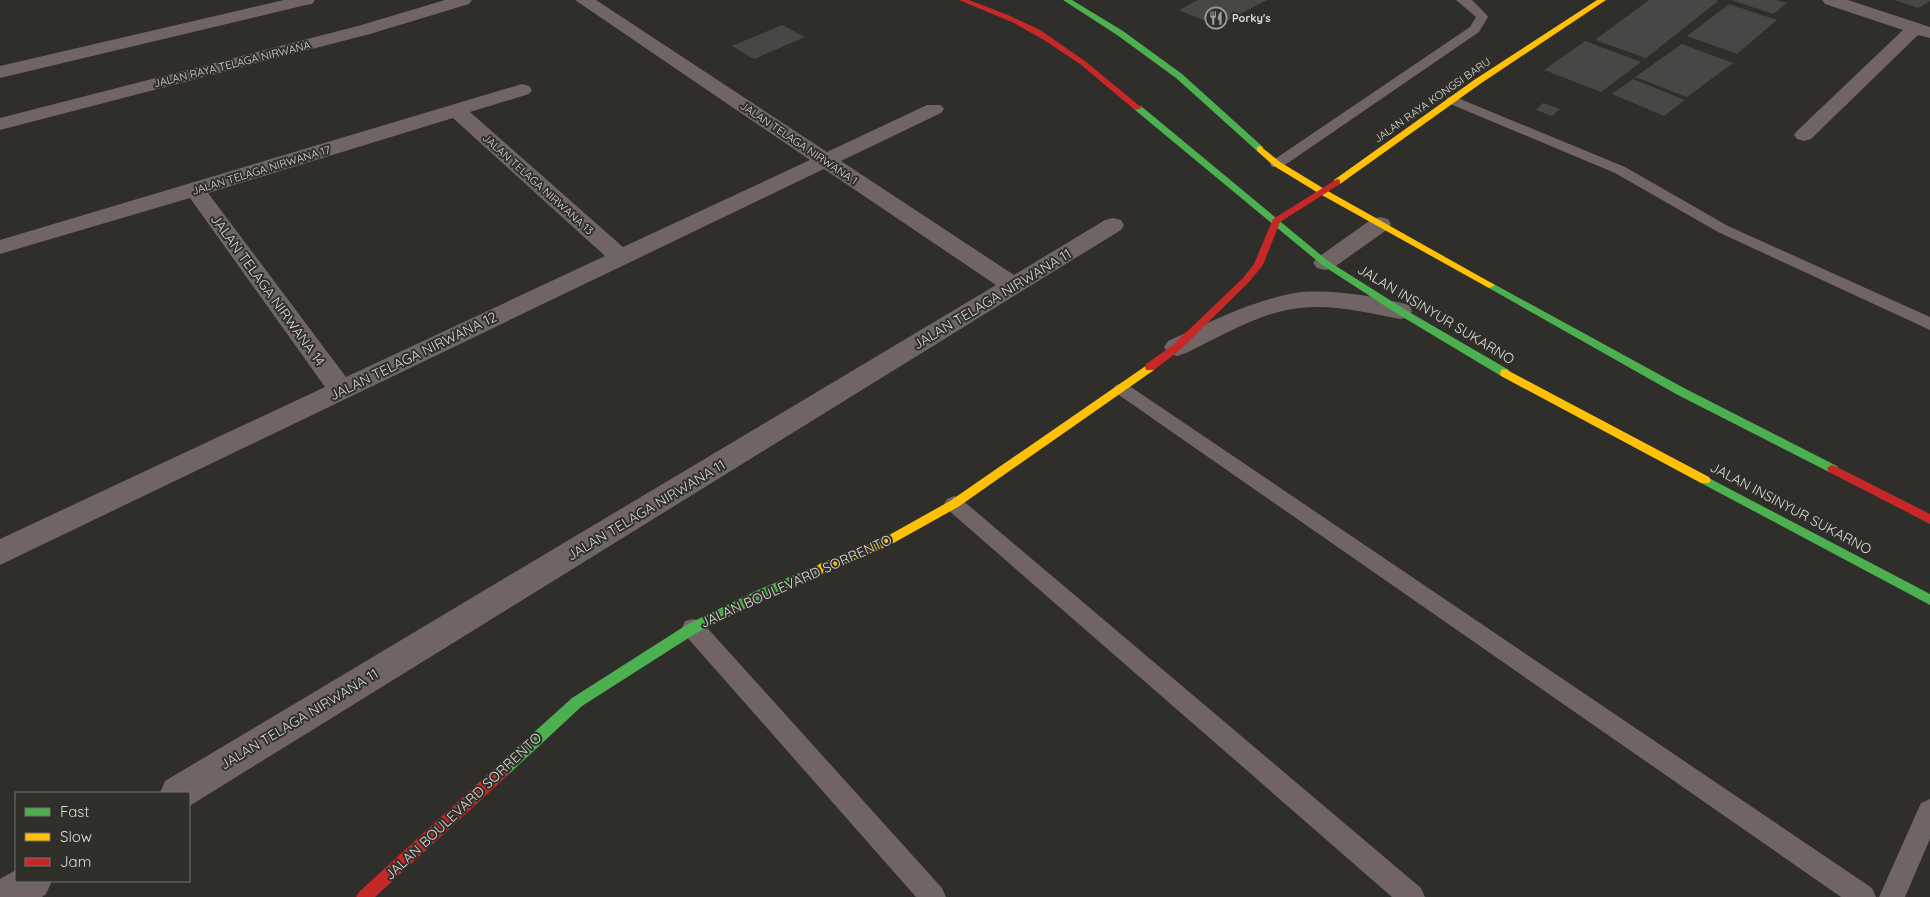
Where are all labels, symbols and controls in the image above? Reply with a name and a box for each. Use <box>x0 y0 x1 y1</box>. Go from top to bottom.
restaurant icon: Porky's <box>1204 6 1228 30</box>
place label: Porky's <box>1232 11 1271 25</box>
street label: JALAN RAYA TELAGA NIRWANA <box>152 38 312 90</box>
street label: JALAN RAYA KONGSI BARU <box>1371 54 1493 146</box>
street label: JALAN TELAGA NIRWANA 1 <box>738 98 860 188</box>
street label: JALAN TELAGA NIRWANA 13 <box>480 130 597 238</box>
street label: JALAN TELAGA NIRWANA 17 <box>190 142 332 198</box>
street label: JALAN TELAGA NIRWANA 14 <box>207 210 329 370</box>
street label: JALAN TELAGA NIRWANA 11 <box>910 245 1074 353</box>
street label: JALAN INSINYUR SUKARNO <box>1354 260 1518 368</box>
street label: JALAN TELAGA NIRWANA 12 <box>326 307 500 404</box>
street label: JALAN TELAGA NIRWANA 11 <box>564 456 728 564</box>
street label: JALAN INSINYUR SUKARNO <box>1707 458 1875 558</box>
street label: JALAN BOULEVARD SORRENTO <box>697 530 895 632</box>
street label: JALAN TELAGA NIRWANA 11 <box>217 665 381 773</box>
street label: JALAN BOULEVARD SORRENTO <box>381 728 545 884</box>
legend <box>15 792 190 882</box>
text: Fast <box>60 802 89 821</box>
text: Slow <box>60 827 92 846</box>
text: Jam <box>60 852 91 871</box>

